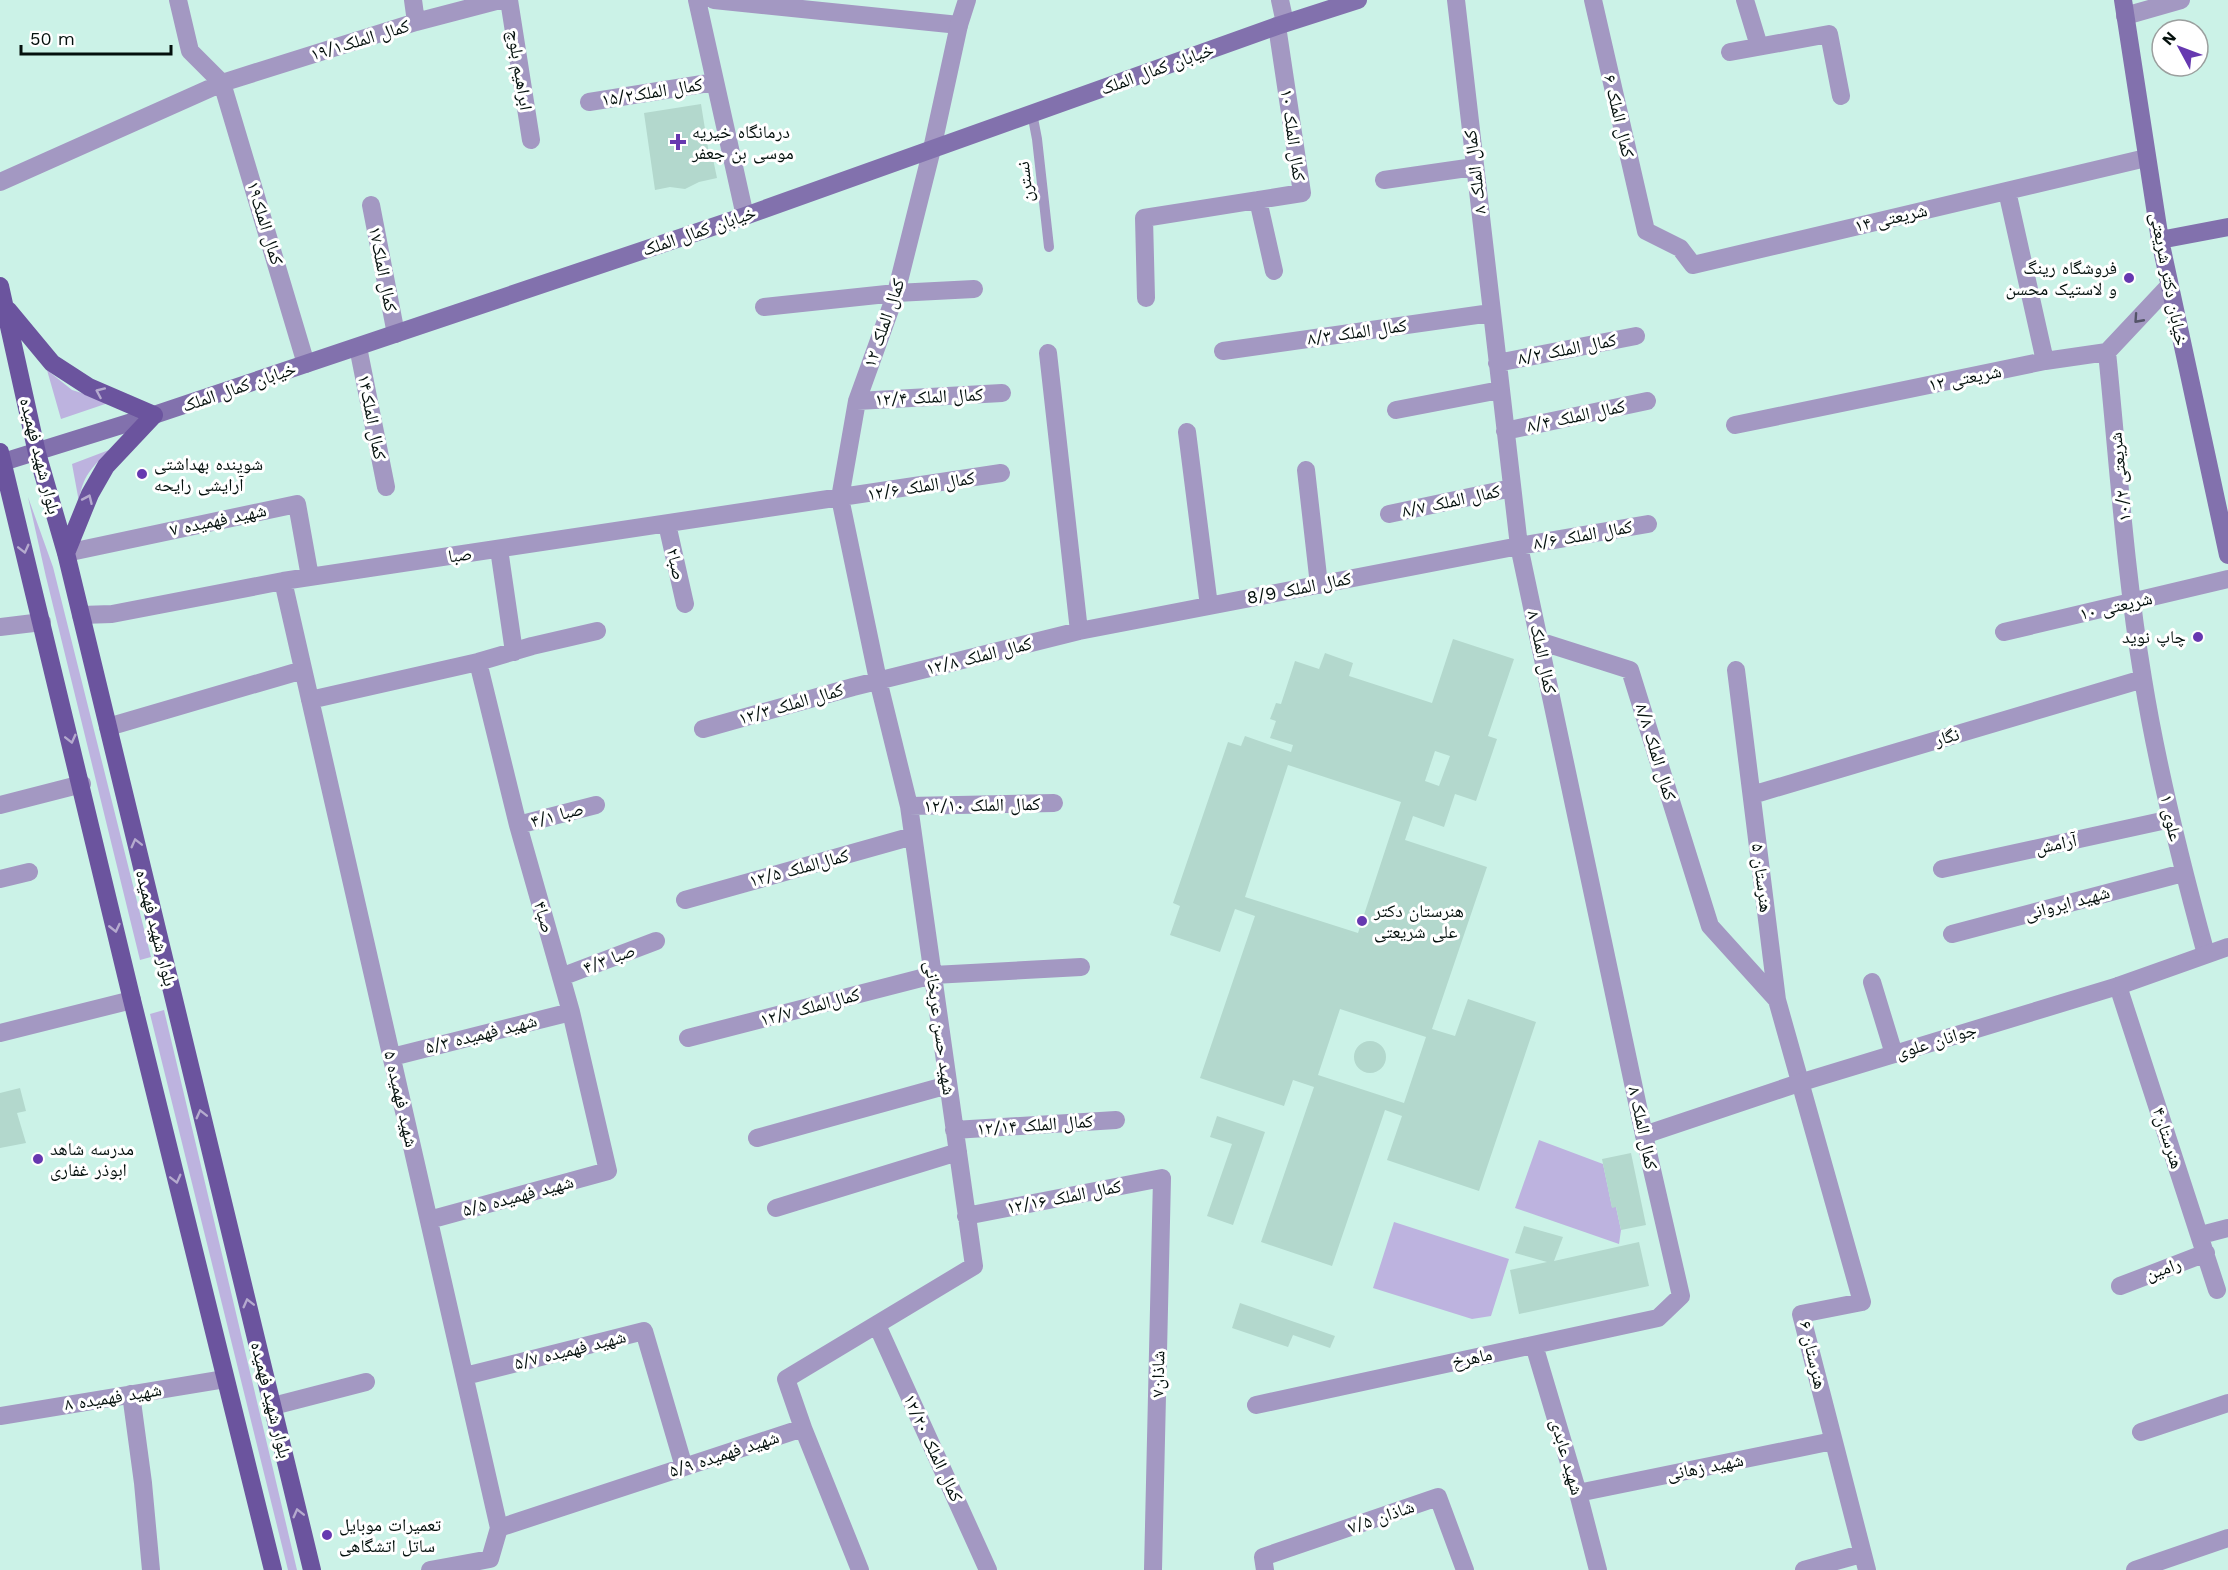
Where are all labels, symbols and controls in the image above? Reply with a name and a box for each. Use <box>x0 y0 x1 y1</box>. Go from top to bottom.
street label: کمال الملک۱۹/۱ <box>308 14 413 65</box>
scale bar <box>21 18 171 56</box>
north arrow <box>2150 18 2210 78</box>
text: 50 m <box>30 28 75 49</box>
street label: ابراهیم بلوچ <box>502 28 537 112</box>
text: N <box>2158 28 2180 49</box>
street label: خیابان کمال الملک <box>1097 38 1217 100</box>
street label: کمال الملک ۶ <box>1599 72 1639 160</box>
street label: کمال الملک۱۵/۲ <box>600 73 705 111</box>
street label: کمال الملک ۱۰ <box>1276 88 1310 183</box>
place label: درمانگاه خیریه موسی بن جعفر <box>691 121 794 164</box>
street label: کمال الملک ۸ <box>1459 128 1491 215</box>
marker: درمانگاه خیریه موسی بن جعفر <box>669 133 687 151</box>
street label: نسترن <box>1012 160 1038 204</box>
street label: کمال الملک۱۹ <box>242 178 288 268</box>
street label: شریعتی ۱۴ <box>1853 199 1929 237</box>
street label: خیابان کمال الملک <box>639 201 759 261</box>
street label: خیابان دکتر شریعتی <box>2145 211 2193 347</box>
street label: کمال الملک۱۷ <box>364 224 402 314</box>
place label: فروشگاه رینگ و لاستیک محسن <box>2006 257 2117 300</box>
marker: فروشگاه رینگ و لاستیک محسن <box>2122 271 2136 285</box>
street label: کمال الملک ۱۲ <box>859 275 910 370</box>
one-way arrow <box>2134 312 2145 322</box>
street label: کمال الملک ۸/۳ <box>1306 314 1409 350</box>
street label: کمال الملک ۸/۲ <box>1516 329 1619 369</box>
street label: خیابان کمال الملک <box>179 357 299 417</box>
street label: شریعتی ۱۲ <box>1927 360 2003 396</box>
street label: کمال الملک۱۴ <box>353 372 391 462</box>
street label: کمال الملک ۱۲/۴ <box>874 383 984 411</box>
one-way arrow <box>96 387 107 399</box>
street label: کمال الملک ۸/۴ <box>1525 395 1628 437</box>
street label: بلوار شهید فهمیده <box>15 396 65 516</box>
street label: شریعتی ۱۰/۲ <box>2104 431 2136 523</box>
place label: شوینده بهداشتی آرایشی رایحه <box>154 453 263 496</box>
marker: شوینده بهداشتی آرایشی رایحه <box>135 467 149 481</box>
street label: کمال الملک ۱۲/۶ <box>866 467 977 505</box>
street label: کمال الملک ۸/۷ <box>1400 480 1503 522</box>
one-way arrow <box>81 494 93 505</box>
street label: شهید فهمیده ۷ <box>168 499 268 540</box>
street label: کمال الملک ۸/۶ <box>1532 515 1635 555</box>
street label: صبا <box>447 542 473 567</box>
one-way arrow <box>17 544 30 554</box>
street label: صبا۲ <box>662 546 690 582</box>
street label: کمال الملک 8/9 <box>1245 567 1354 609</box>
street label: شریعتی ۱۰ <box>2078 587 2154 625</box>
street label: کمال الملک ۸ <box>1522 608 1562 696</box>
place label: چاپ نوید <box>2122 626 2186 648</box>
marker: چاپ نوید <box>2191 630 2205 644</box>
street label: کمال الملک ۱۲/۸ <box>924 632 1035 680</box>
street label: کمال الملک ۱۲/۳ <box>736 678 847 730</box>
street label: کمال الملک ۸/۸ <box>1631 701 1681 804</box>
street label: نگار <box>1931 723 1962 750</box>
one-way arrow <box>63 733 76 743</box>
street label: کمال الملک ۱۲/۱۰ <box>924 793 1041 817</box>
street label: علوی ۱ <box>2155 793 2187 843</box>
street label: صبا ۴/۱ <box>528 797 586 832</box>
street label: آرامش <box>2033 829 2079 859</box>
one-way arrow <box>130 838 143 848</box>
street label: هنرستان ۵ <box>1747 842 1777 914</box>
street label: کمال‌الملک ۱۲/۵ <box>747 844 852 892</box>
street label: بلوار شهید فهمیده <box>131 868 181 988</box>
street label: شهید ایروانی <box>2022 881 2112 925</box>
street label: صبا۴ <box>529 899 559 935</box>
place label: هنرستان دکتر علی شریعتی <box>1373 900 1464 943</box>
marker: هنرستان دکتر علی شریعتی <box>1355 914 1369 928</box>
one-way arrow <box>108 923 121 933</box>
street label: صبا ۴/۳ <box>580 939 638 979</box>
street label: شهید حسن عربخانی <box>920 960 960 1096</box>
street label: کمال‌الملک ۱۲/۷ <box>758 983 863 1031</box>
street label: شهید فهمیده ۵/۳ <box>423 1010 539 1058</box>
street label: جوانان علوی <box>1893 1018 1979 1064</box>
street label: شهید فهمیده ۵ <box>380 1049 423 1149</box>
street label: کمال الملک ۸ <box>1623 1084 1663 1172</box>
street label: هنرستان۴ <box>2148 1105 2188 1171</box>
one-way arrow <box>196 1109 209 1119</box>
street label: کمال الملک ۱۲/۱۴ <box>976 1110 1094 1140</box>
place label: مدرسه شاهد ابوذر غفاری <box>50 1138 134 1181</box>
marker: مدرسه شاهد ابوذر غفاری <box>31 1152 45 1166</box>
street label: شهید فهمیده ۵/۵ <box>460 1171 576 1221</box>
one-way arrow <box>169 1174 182 1184</box>
street label: کمال الملک ۱۲/۱۶ <box>1005 1175 1124 1219</box>
street label: رامین <box>2142 1252 2184 1286</box>
one-way arrow <box>242 1298 255 1308</box>
street label: هنرستان ۶ <box>1794 1319 1832 1391</box>
street label: شهید فهمیده ۵/۷ <box>512 1326 628 1374</box>
street label: بلوار شهید فهمیده <box>246 1340 296 1460</box>
street label: ماهرخ <box>1450 1343 1494 1374</box>
street label: شاذان۷ <box>1147 1350 1169 1398</box>
street label: شهید فهمیده ۸ <box>63 1378 163 1415</box>
street label: کمال الملک ۱۲/۲۰ <box>898 1391 968 1506</box>
street label: شهید عابدی <box>1546 1416 1588 1498</box>
street label: شهید فهمیده ۵/۹ <box>666 1426 782 1481</box>
street label: شهید زهانی <box>1665 1449 1745 1485</box>
street label: شاذان ۷/۵ <box>1345 1495 1417 1539</box>
one-way arrow <box>293 1508 306 1518</box>
place label: تعمیرات موبایل ساتل اتشگاهی <box>339 1514 441 1557</box>
marker: تعمیرات موبایل ساتل اتشگاهی <box>320 1528 334 1542</box>

